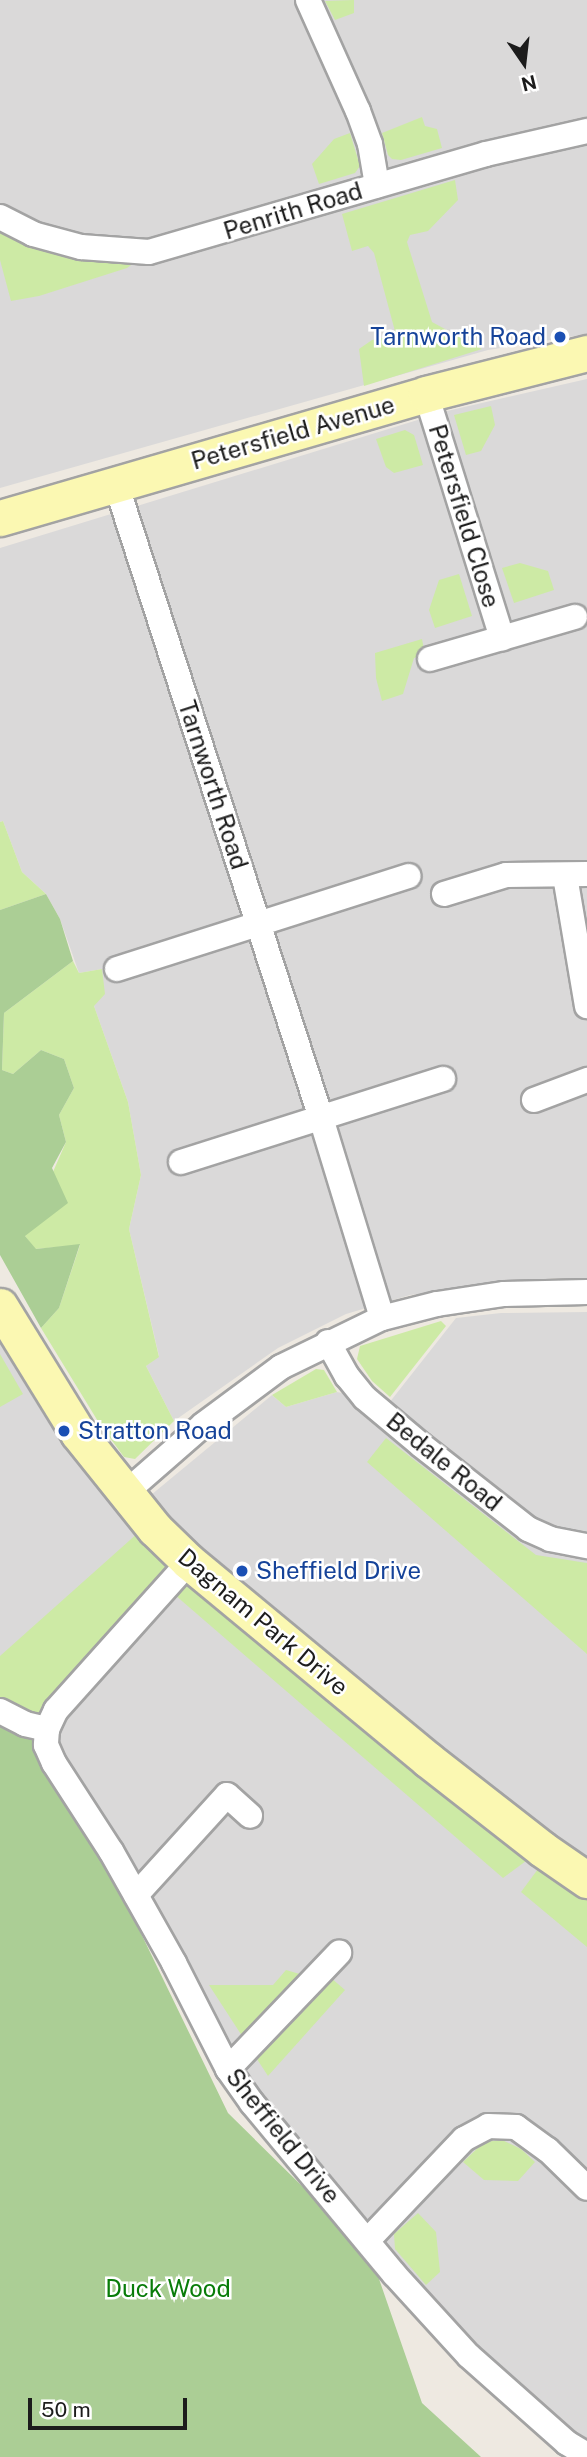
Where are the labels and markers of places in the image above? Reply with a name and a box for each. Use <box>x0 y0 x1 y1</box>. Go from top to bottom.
place label: Tarnworth Road <box>370 323 546 351</box>
marker: Tarnworth Road <box>552 329 568 345</box>
place label: Stratton Road <box>78 1417 232 1445</box>
marker: Stratton Road <box>56 1423 72 1439</box>
place label: Sheffield Drive <box>256 1557 421 1585</box>
marker: Sheffield Drive <box>234 1563 250 1579</box>

